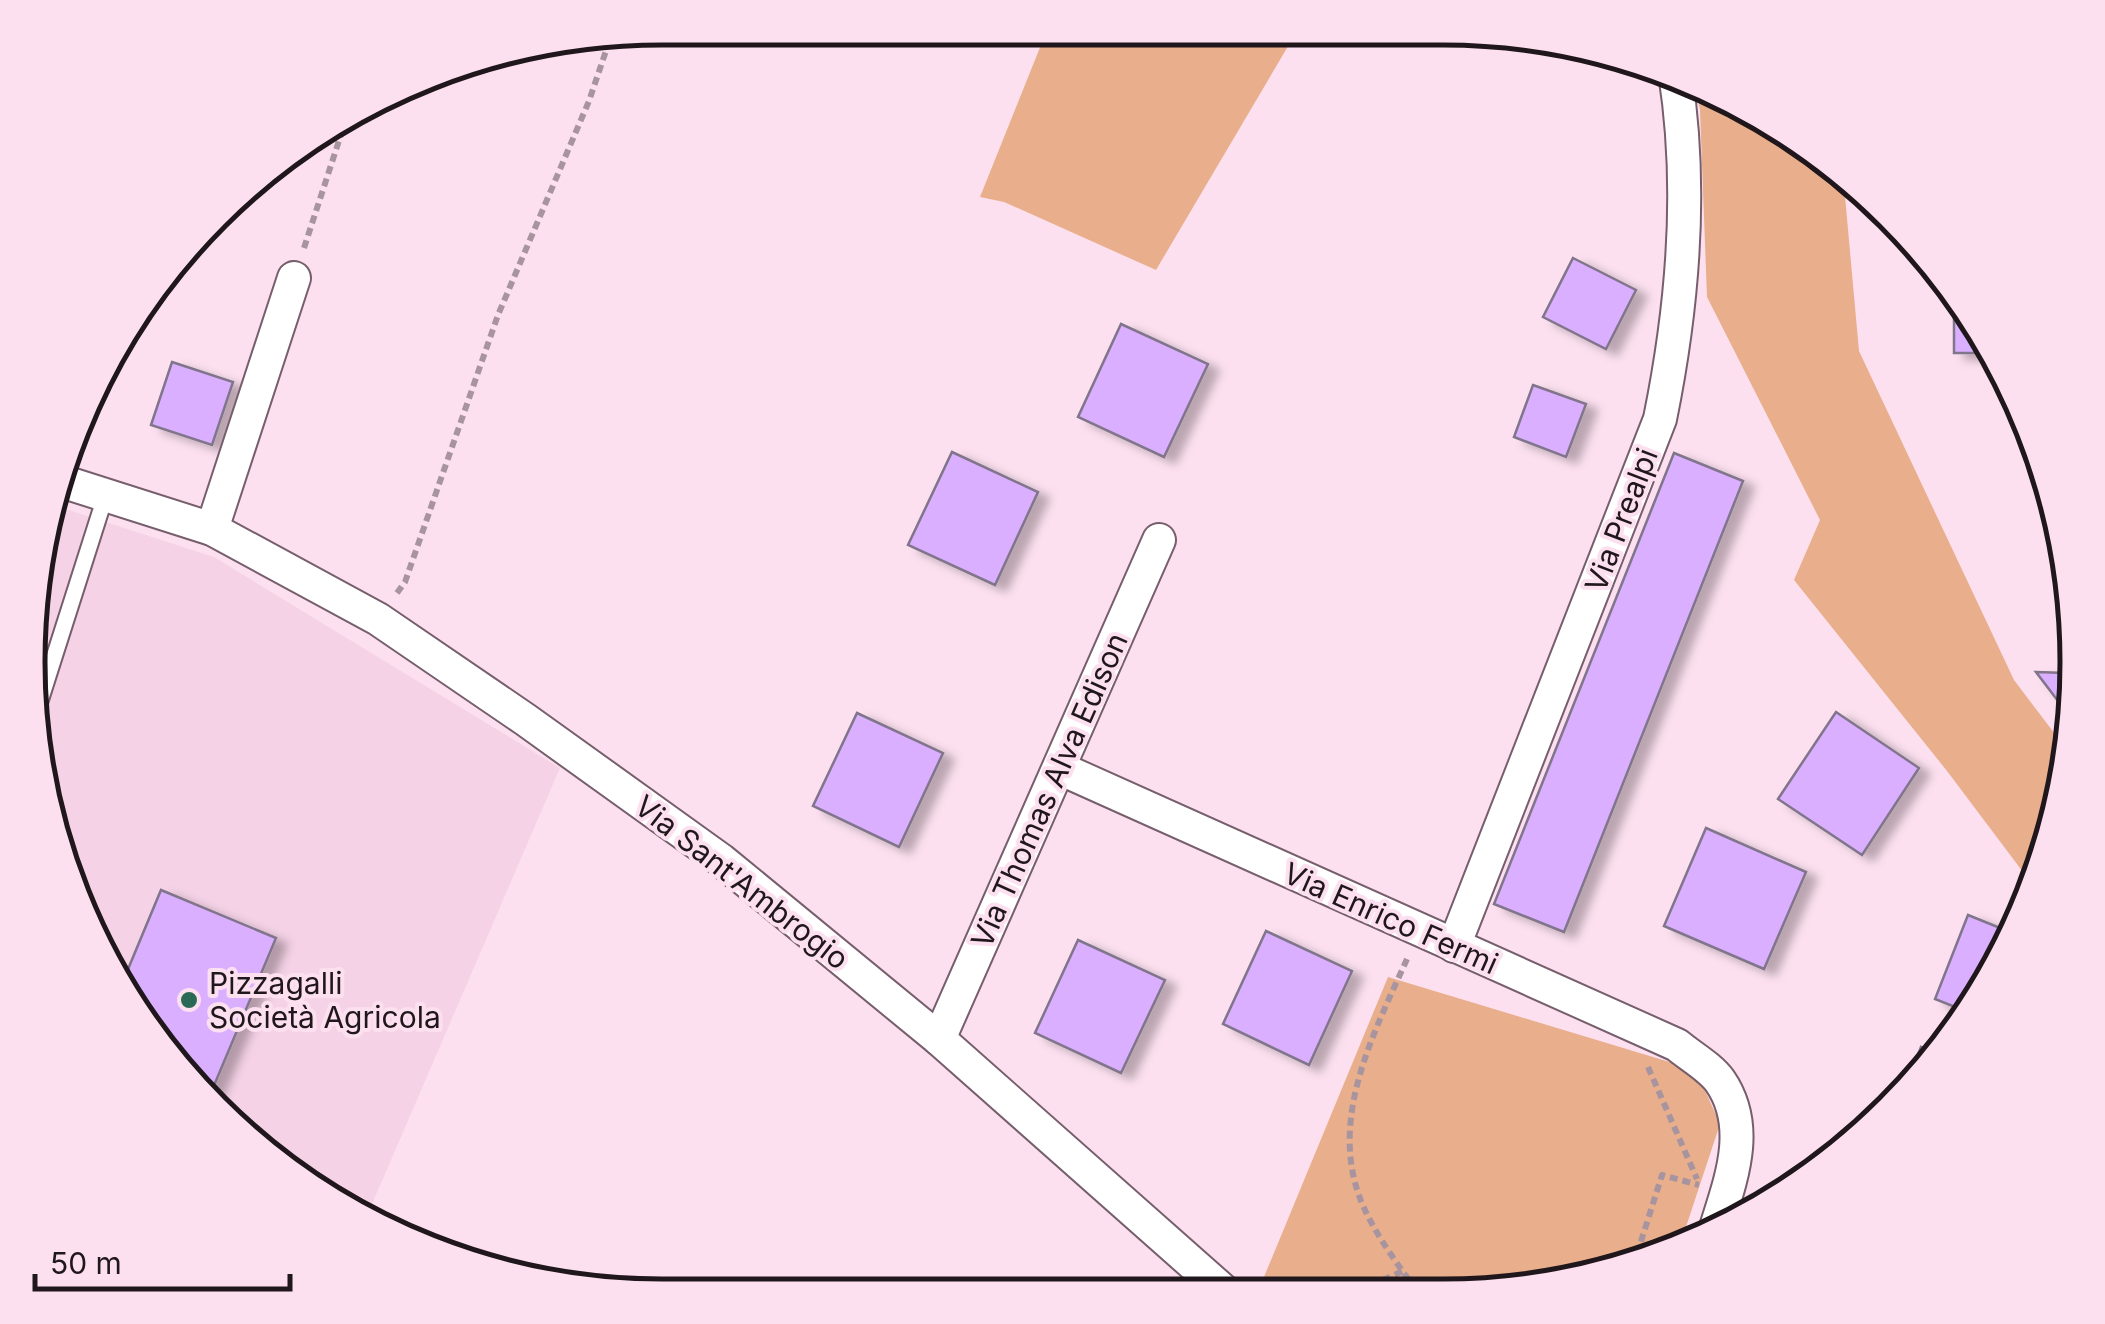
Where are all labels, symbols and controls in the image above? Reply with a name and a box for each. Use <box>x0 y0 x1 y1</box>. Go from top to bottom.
street label: Via Prealpi <box>1577 443 1665 597</box>
street label: Via Thomas Alva Edison <box>963 627 1135 953</box>
street label: Via Sant'Ambrogio <box>628 787 856 977</box>
street label: Via Enrico Fermi <box>1278 855 1504 981</box>
place label: Pizzagalli Società Agricola <box>209 965 441 1035</box>
marker: Pizzagalli Società Agricola <box>178 989 200 1011</box>
scale bar <box>35 1229 290 1291</box>
text: 50 m <box>50 1245 122 1281</box>

